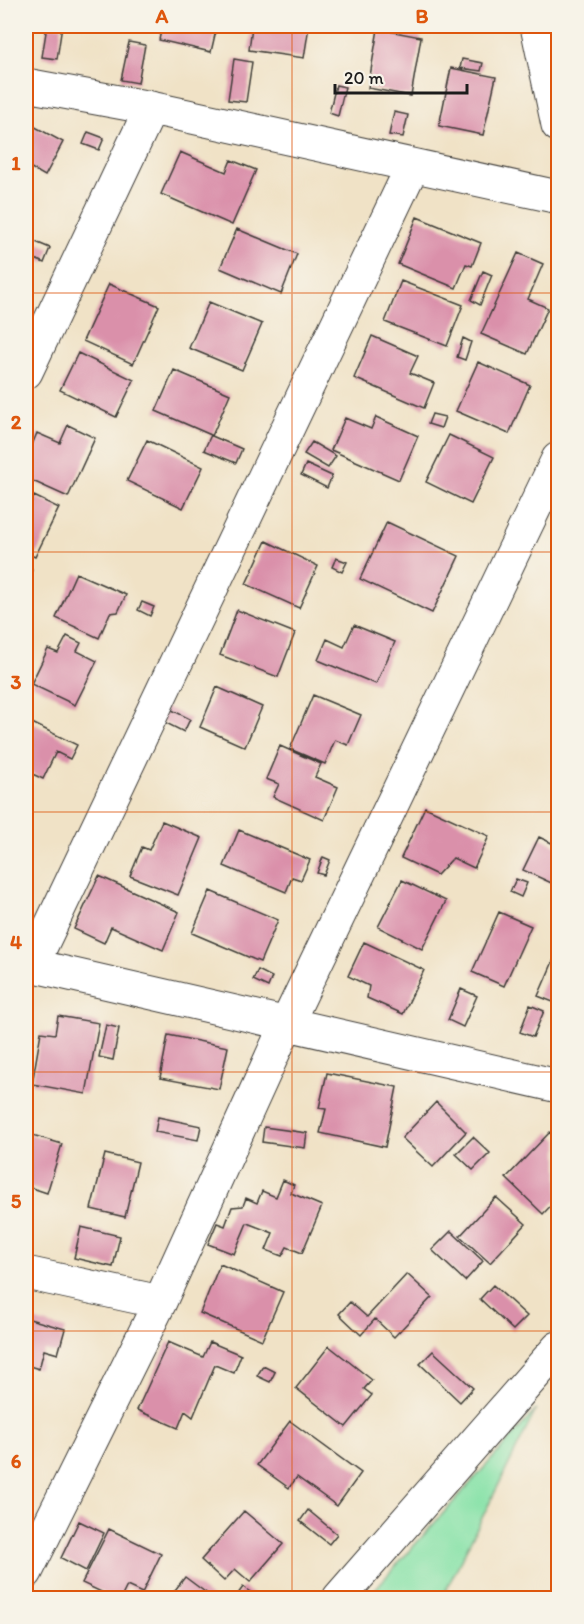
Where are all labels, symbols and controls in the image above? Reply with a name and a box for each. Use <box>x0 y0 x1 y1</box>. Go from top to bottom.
text: A <box>155 4 169 28</box>
text: B <box>416 4 429 28</box>
scale bar <box>335 57 467 95</box>
text: 20 m <box>344 67 384 89</box>
text: 1 <box>11 151 21 175</box>
text: 2 <box>11 410 22 434</box>
text: 3 <box>11 670 22 694</box>
text: 4 <box>10 930 22 954</box>
text: 5 <box>11 1189 22 1213</box>
text: 6 <box>11 1449 22 1473</box>

